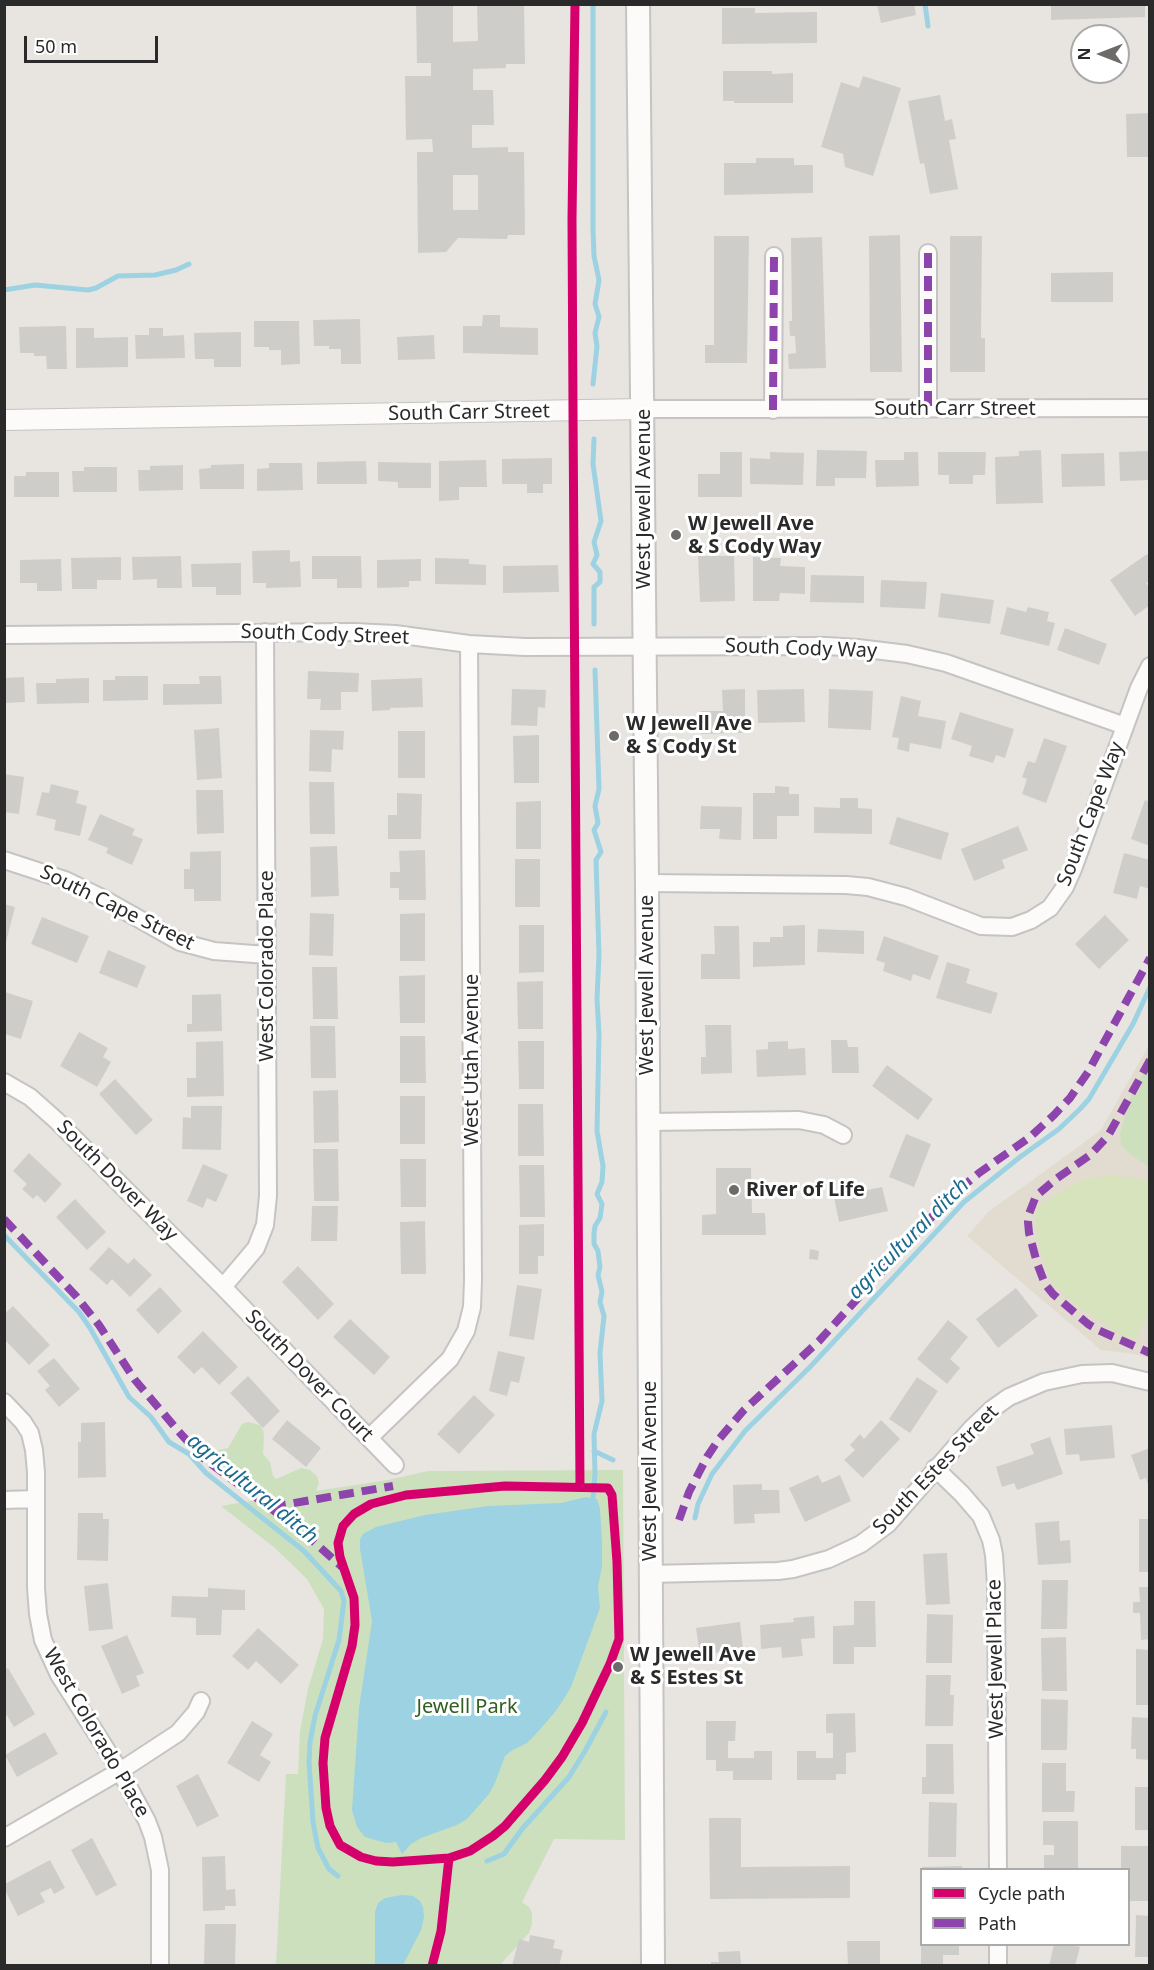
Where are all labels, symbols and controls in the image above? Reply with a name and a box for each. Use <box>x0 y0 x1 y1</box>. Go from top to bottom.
scale bar <box>27 24 160 62</box>
north arrow <box>1070 24 1130 84</box>
text: 50 m <box>35 34 77 58</box>
text: N <box>1073 48 1095 61</box>
street label: South Carr Street <box>874 397 1036 421</box>
street label: South Carr Street <box>388 400 550 426</box>
street label: West Jewell Avenue <box>632 409 656 589</box>
place label: W Jewell Ave & S Cody Way <box>688 512 821 559</box>
marker: W Jewell Ave & S Cody Way <box>669 528 683 542</box>
street label: South Cody Street <box>240 620 410 650</box>
street label: South Cody Way <box>724 634 878 664</box>
place label: W Jewell Ave & S Cody St <box>626 712 752 759</box>
marker: W Jewell Ave & S Cody St <box>607 729 621 743</box>
street label: South Cape Way <box>1052 739 1130 889</box>
street label: South Cape Street <box>36 860 198 956</box>
street label: West Colorado Place <box>255 870 279 1062</box>
street label: West Jewell Avenue <box>635 895 659 1075</box>
street label: West Utah Avenue <box>460 974 484 1146</box>
street label: South Dover Way <box>52 1116 182 1246</box>
water label: agricultural ditch <box>843 1173 975 1305</box>
place label: River of Life <box>746 1178 865 1202</box>
marker: River of Life <box>727 1183 741 1197</box>
street label: South Dover Court <box>240 1305 378 1447</box>
street label: West Jewell Avenue <box>638 1381 662 1561</box>
street label: South Estes Street <box>868 1401 1004 1539</box>
water label: agricultural ditch <box>181 1429 323 1549</box>
street label: West Jewell Place <box>983 1579 1009 1739</box>
place label: W Jewell Ave & S Estes St <box>630 1643 756 1690</box>
street label: West Colorado Place <box>38 1644 154 1822</box>
marker: W Jewell Ave & S Estes St <box>611 1660 625 1674</box>
park label: Jewell Park <box>416 1695 518 1719</box>
legend <box>920 1868 1130 1946</box>
text: Cycle path <box>978 1881 1065 1905</box>
text: Path <box>978 1911 1017 1935</box>

